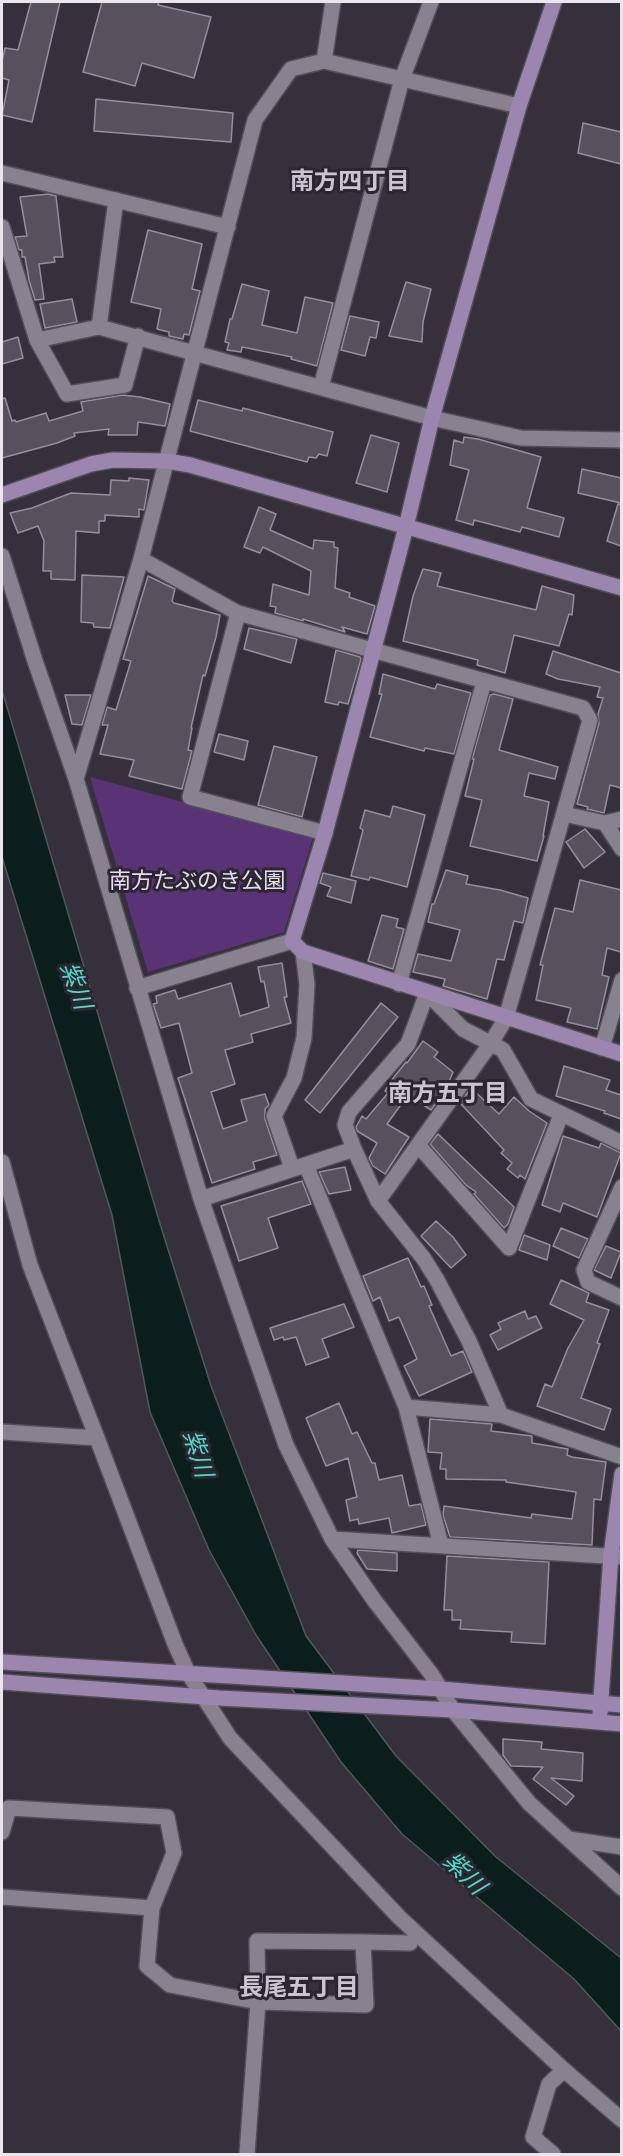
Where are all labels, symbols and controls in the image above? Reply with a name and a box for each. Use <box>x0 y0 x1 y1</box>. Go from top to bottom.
district label: 南方四丁目 <box>290 168 410 196</box>
park label: 南方たぶのき公園 <box>109 869 285 895</box>
water label: 紫川 <box>53 959 97 1013</box>
district label: 南方五丁目 <box>388 1080 508 1108</box>
water label: 紫川 <box>176 1427 218 1481</box>
water label: 紫川 <box>437 1847 491 1901</box>
district label: 長尾五丁目 <box>239 1974 359 2002</box>

